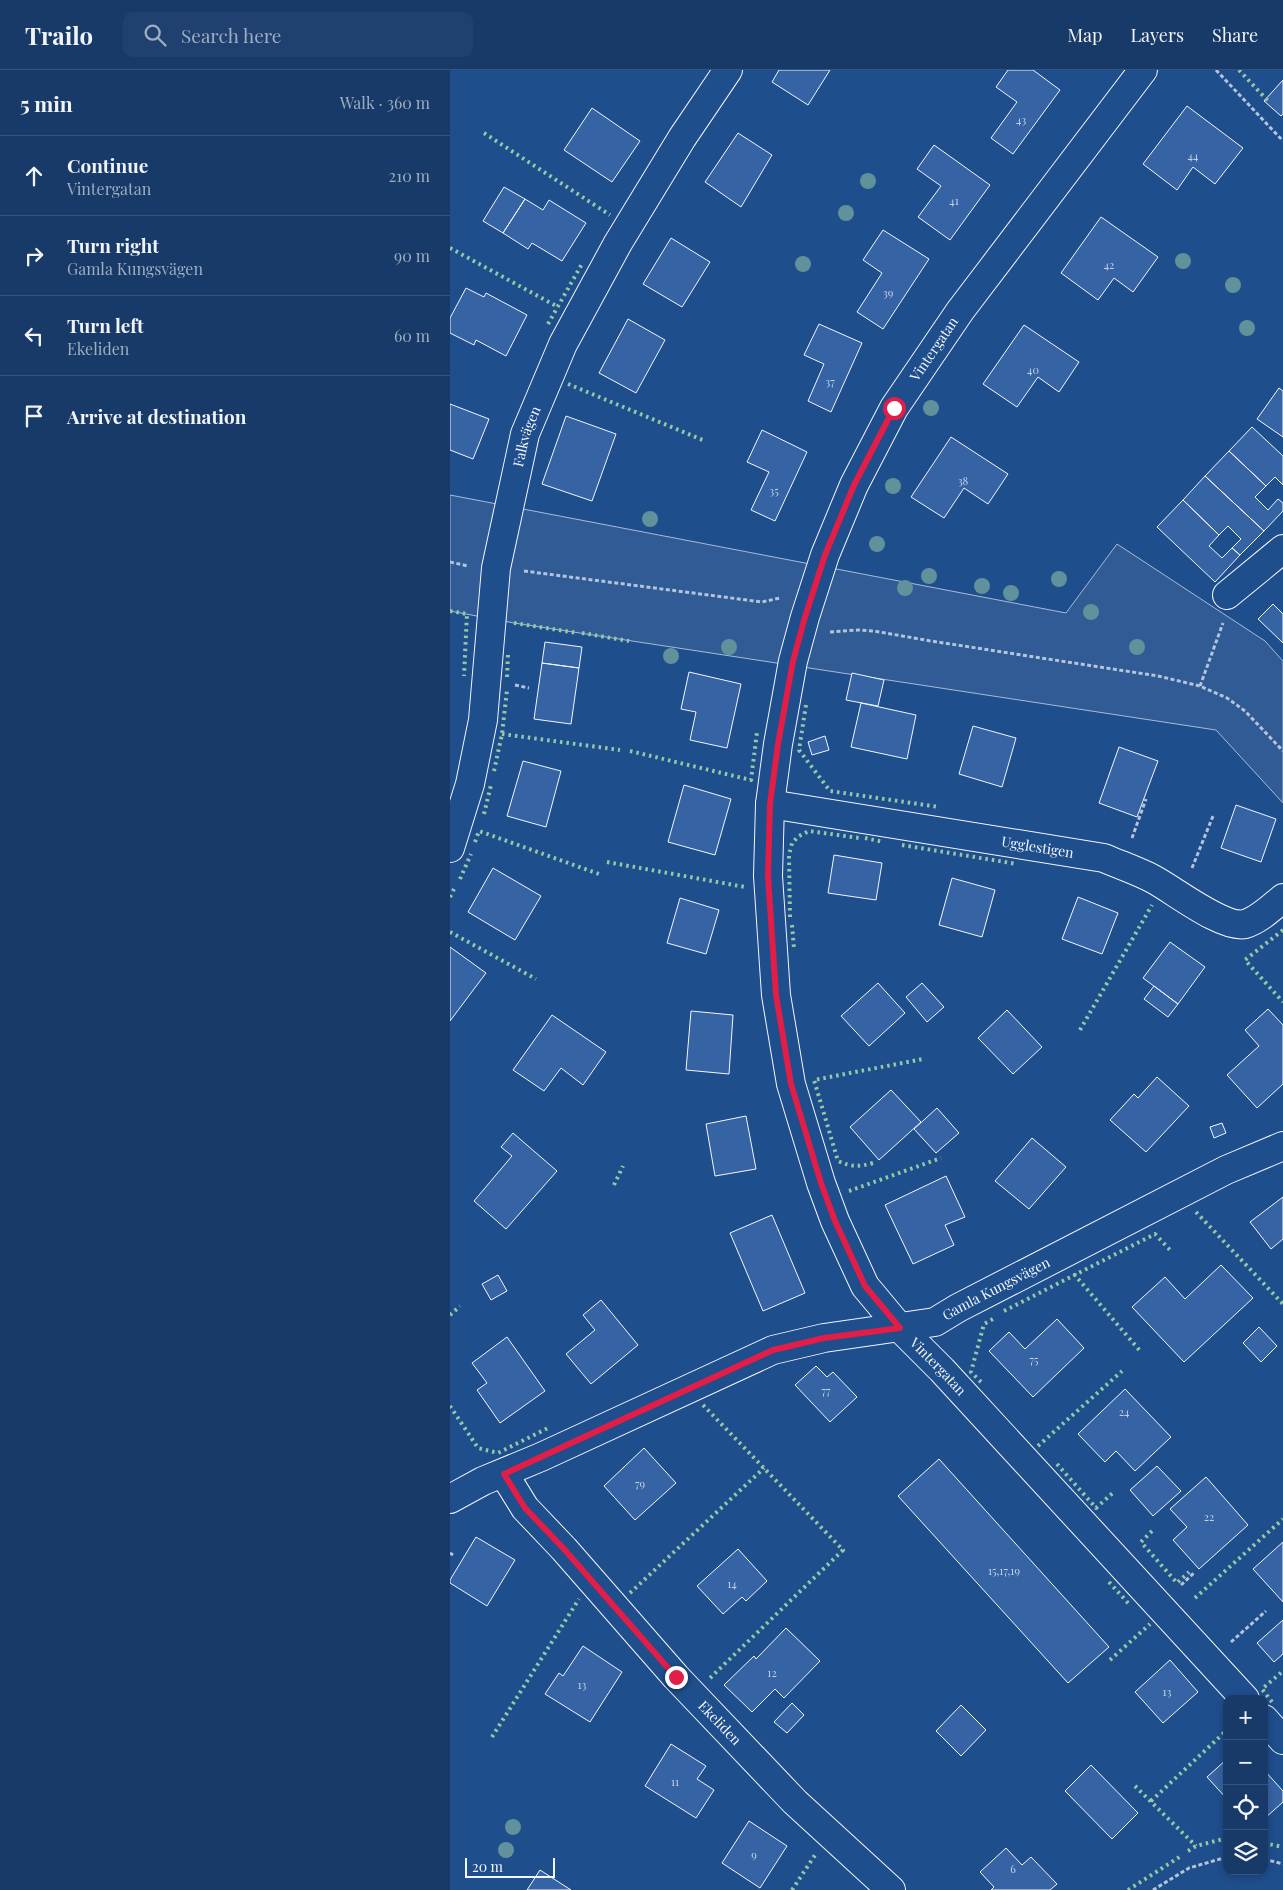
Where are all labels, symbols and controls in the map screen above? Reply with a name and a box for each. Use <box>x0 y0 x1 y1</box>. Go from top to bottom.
search box <box>123 12 473 57</box>
text: Trailo <box>25 19 93 51</box>
icon: search <box>141 21 169 49</box>
text: Search here <box>181 22 282 48</box>
text: Map <box>1067 23 1102 47</box>
text: Layers <box>1130 23 1184 47</box>
text: Share <box>1212 23 1258 47</box>
text: 5 min <box>20 89 73 117</box>
text: Walk · 360 m <box>340 92 430 113</box>
house number: 43 <box>1016 112 1026 127</box>
house number: 44 <box>1188 148 1199 163</box>
text: Continue <box>67 152 148 178</box>
icon: ahead <box>20 162 48 190</box>
text: 210 m <box>389 165 430 186</box>
text: Vintergatan <box>67 178 151 199</box>
house number: 41 <box>949 193 959 208</box>
text: Turn right <box>67 232 159 258</box>
icon: right <box>20 242 48 270</box>
text: 90 m <box>394 245 430 266</box>
house number: 42 <box>1104 257 1114 272</box>
text: Gamla Kungsvägen <box>67 258 203 279</box>
house number: 39 <box>883 285 894 300</box>
text: Turn left <box>67 312 144 338</box>
street label: Vintergatan <box>905 312 962 385</box>
icon: left <box>20 322 48 350</box>
text: 60 m <box>394 325 430 346</box>
text: Ekeliden <box>67 338 129 359</box>
house number: 40 <box>1027 362 1039 377</box>
house number: 37 <box>825 374 835 389</box>
route start <box>883 397 906 420</box>
icon: arrive <box>20 402 48 430</box>
street label: Falkvägen <box>508 402 545 469</box>
text: Arrive at destination <box>67 403 247 429</box>
house number: 38 <box>958 473 969 488</box>
house number: 35 <box>769 483 779 498</box>
street label: Ugglestigen <box>1000 832 1076 862</box>
street label: Gamla Kungsvägen <box>938 1252 1054 1324</box>
street label: Vintergatan <box>905 1332 971 1400</box>
house number: 75 <box>1029 1352 1039 1367</box>
house number: 77 <box>822 1383 831 1398</box>
house number: 24 <box>1119 1404 1130 1419</box>
house number: 79 <box>635 1476 645 1491</box>
house number: 22 <box>1204 1509 1214 1524</box>
house number: 15,17,19 <box>988 1563 1020 1578</box>
house number: 14 <box>727 1576 737 1591</box>
house number: 12 <box>767 1665 777 1680</box>
route end <box>665 1666 688 1689</box>
house number: 13 <box>578 1677 586 1692</box>
house number: 13 <box>1163 1684 1171 1699</box>
map controls <box>1223 1695 1268 1875</box>
button: + <box>1223 1695 1268 1740</box>
street label: Ekeliden <box>694 1696 746 1749</box>
button: − <box>1223 1740 1268 1785</box>
house number: 11 <box>671 1774 679 1789</box>
button: locate <box>1223 1785 1268 1830</box>
button: layers <box>1223 1830 1268 1875</box>
house number: 9 <box>751 1847 757 1862</box>
scale bar <box>465 1855 555 1878</box>
text: 20 m <box>472 1857 503 1876</box>
house number: 6 <box>1010 1861 1016 1876</box>

